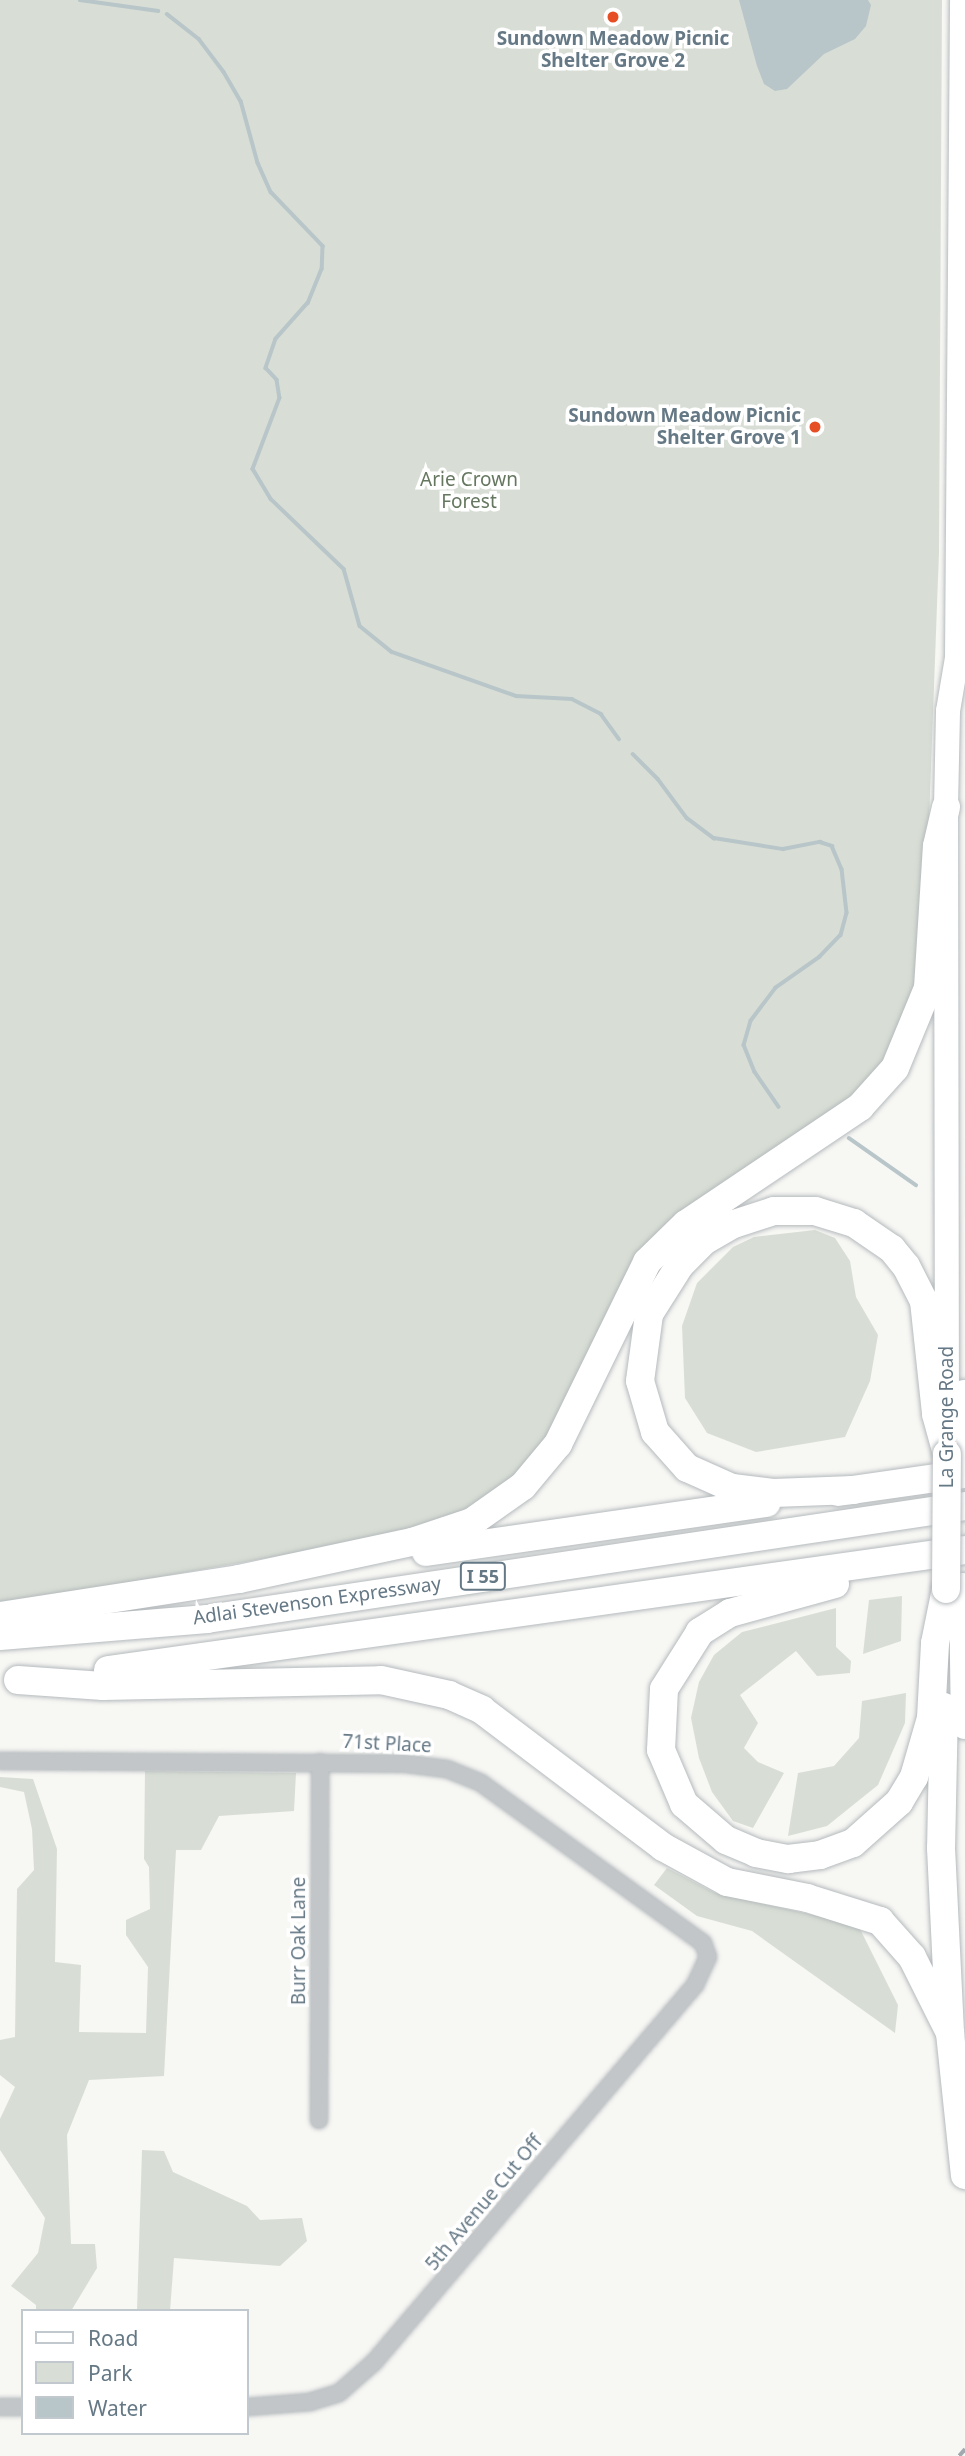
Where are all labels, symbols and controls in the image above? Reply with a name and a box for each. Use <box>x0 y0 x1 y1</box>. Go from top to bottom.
marker: Sundown Meadow Picnic Shelter Grove 2 <box>605 9 621 25</box>
place label: Sundown Meadow Picnic Shelter Grove 2 <box>497 28 729 72</box>
place label: Sundown Meadow Picnic Shelter Grove 1 <box>568 405 801 449</box>
marker: Sundown Meadow Picnic Shelter Grove 1 <box>807 419 823 435</box>
park label: Arie Crown Forest <box>420 469 518 513</box>
street label: La Grange Road <box>936 1346 958 1488</box>
road number: I 55 <box>458 1562 508 1590</box>
street label: Adlai Stevenson Expressway <box>192 1572 442 1630</box>
street label: 71st Place <box>342 1730 432 1758</box>
street label: Burr Oak Lane <box>288 1877 310 2005</box>
street label: 5th Avenue Cut Off <box>421 2131 547 2275</box>
legend <box>21 2309 248 2435</box>
text: Road <box>88 2324 138 2352</box>
text: Park <box>88 2359 132 2387</box>
text: Water <box>88 2394 147 2422</box>

